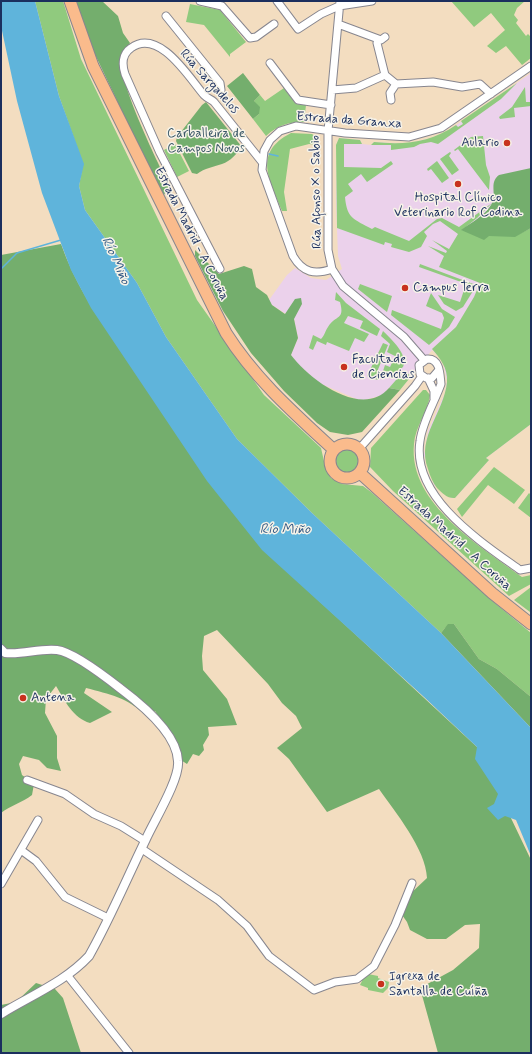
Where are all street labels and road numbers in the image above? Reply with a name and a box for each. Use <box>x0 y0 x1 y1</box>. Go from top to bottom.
street label: Rúa Sargadelos <box>176 46 242 118</box>
street label: Estrada da Granxa <box>296 110 402 132</box>
street label: Rúa Afonso X o Sabio <box>308 135 326 249</box>
street label: Estrada Madrid - A Coruña <box>151 165 231 303</box>
street label: Estrada Madrid - A Coruña <box>394 484 514 594</box>

